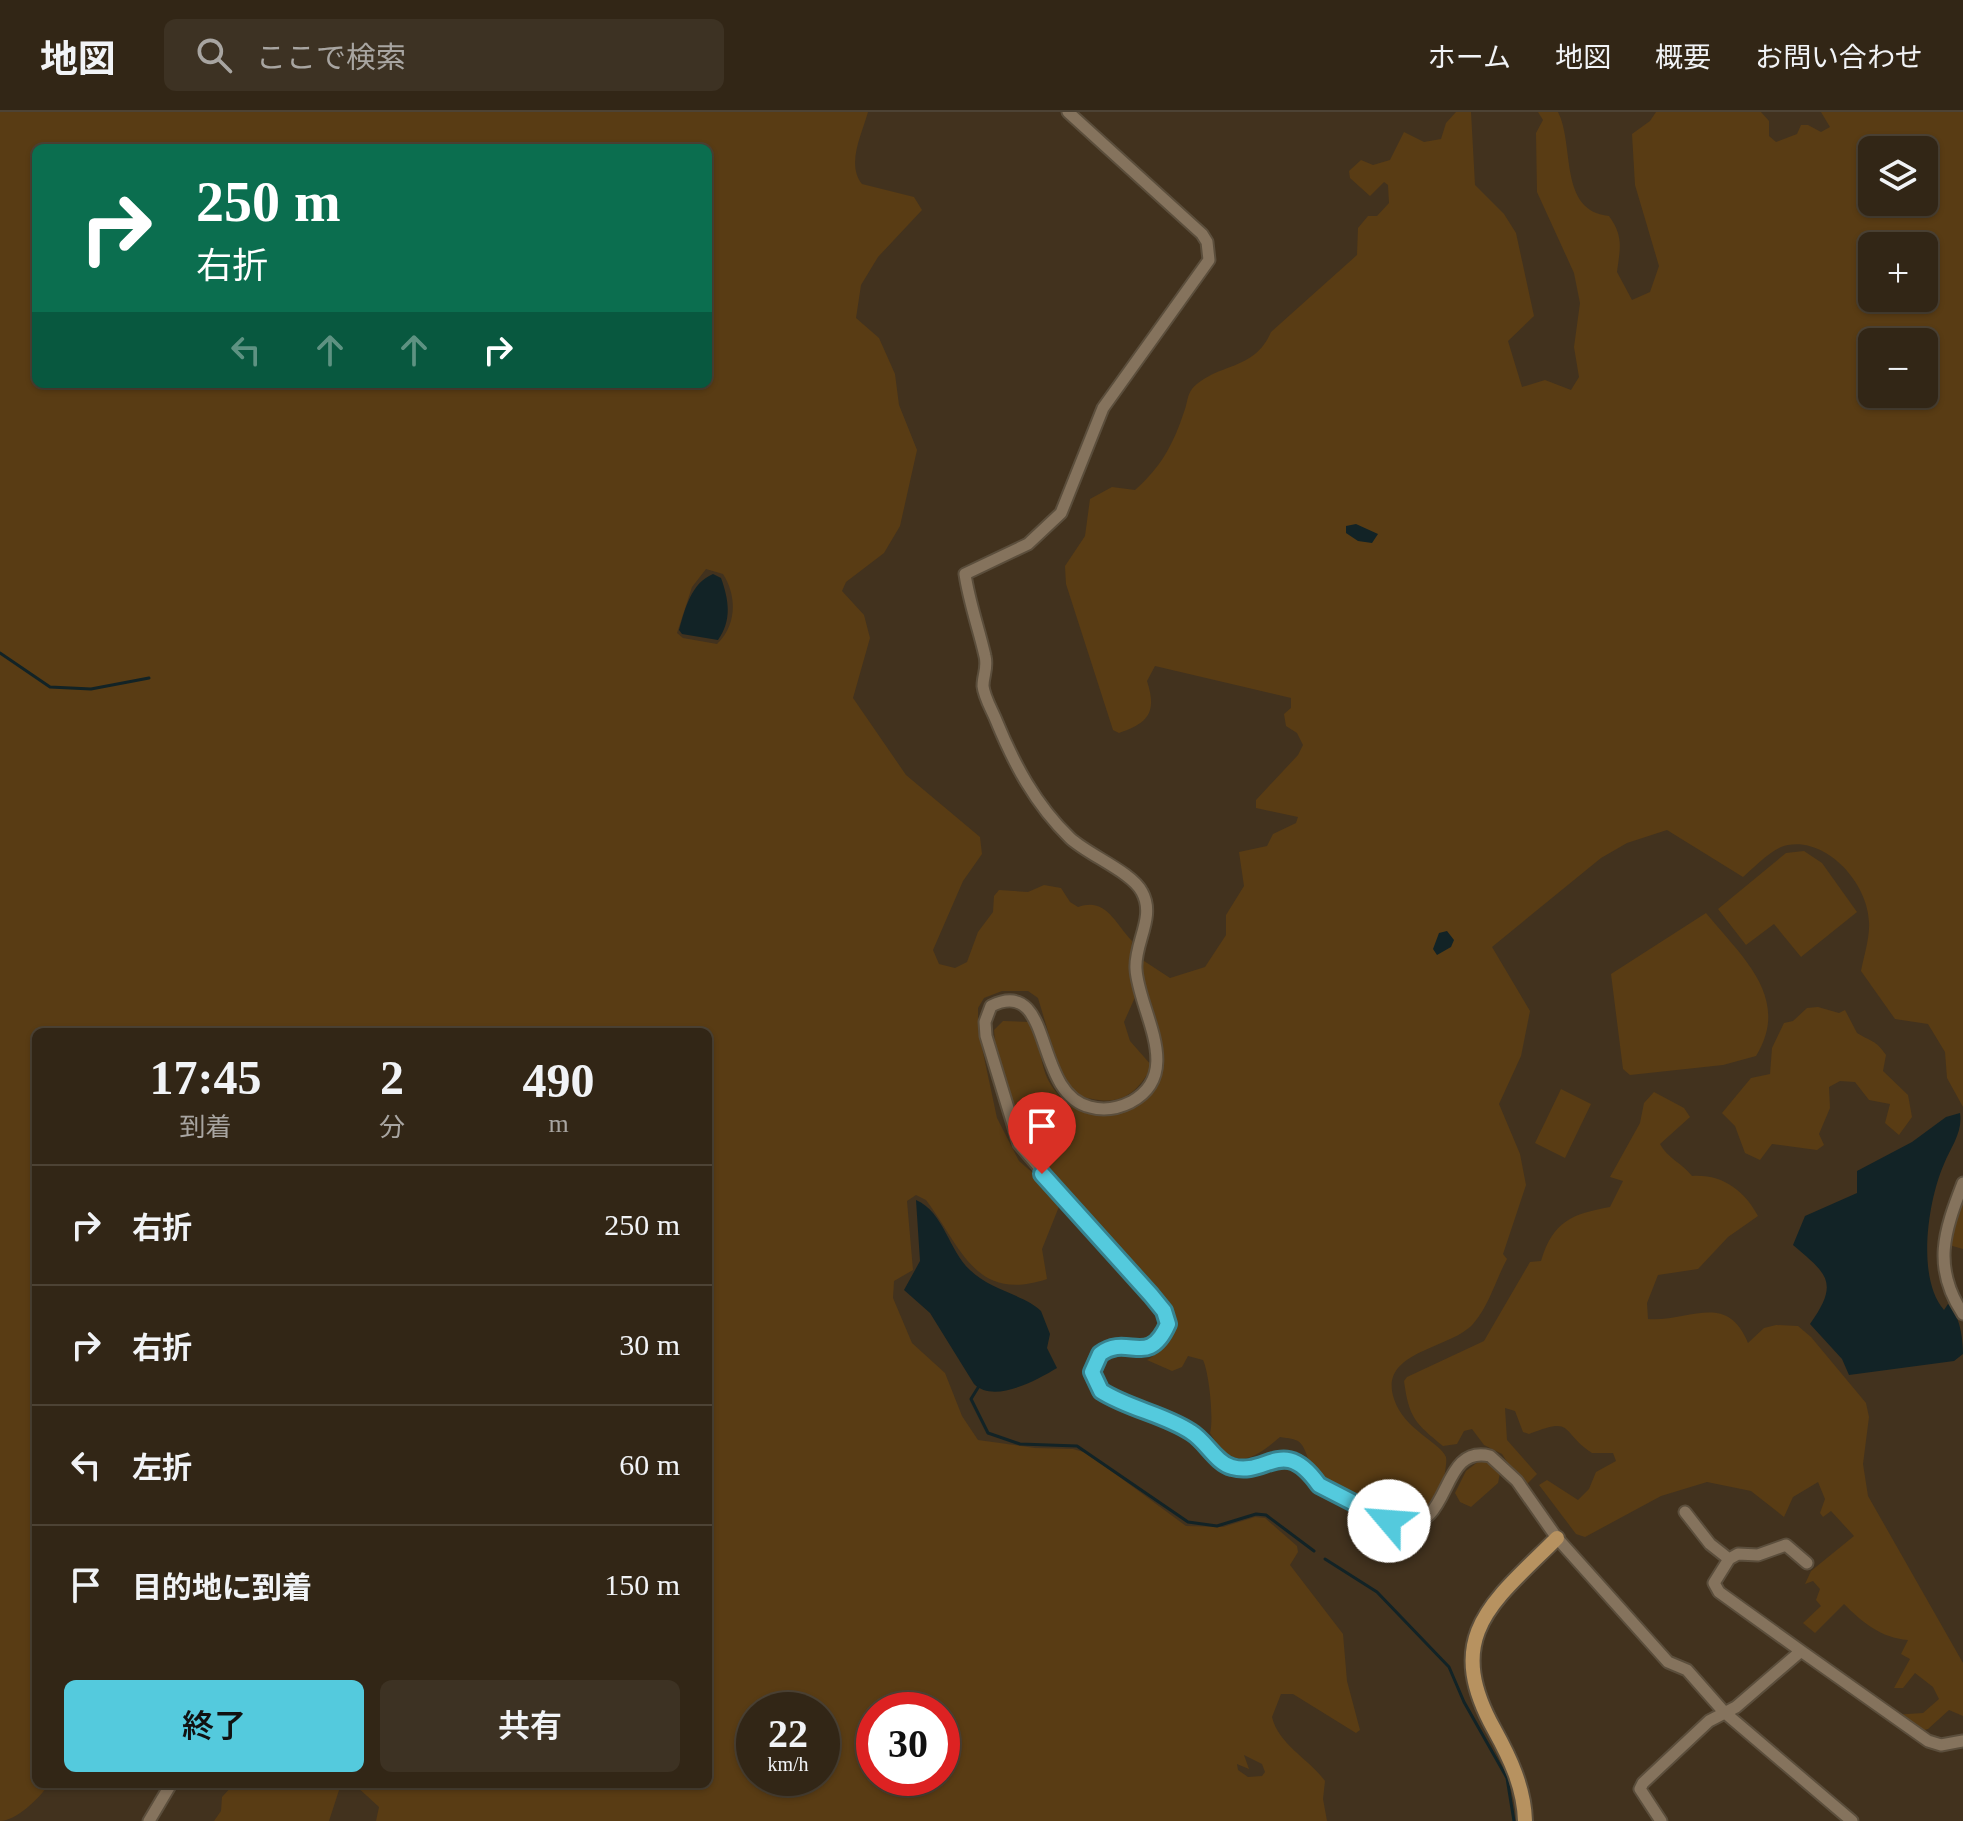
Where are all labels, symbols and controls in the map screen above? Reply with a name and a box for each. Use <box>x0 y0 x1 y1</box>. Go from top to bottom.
search box <box>164 19 724 91</box>
icon: search <box>192 33 236 77</box>
text: 地図 <box>40 38 116 80</box>
text: ここで検索 <box>256 41 406 74</box>
text: ホーム <box>1428 42 1511 73</box>
text: 地図 <box>1555 42 1611 73</box>
text: 概要 <box>1655 42 1711 73</box>
text: お問い合わせ <box>1755 42 1923 73</box>
map controls <box>1858 136 1938 408</box>
button: layers <box>1858 136 1938 216</box>
text: 250 m <box>196 171 341 233</box>
icon: right <box>64 176 168 280</box>
button: + <box>1858 232 1938 312</box>
text: 右折 <box>196 246 268 286</box>
icon: left <box>224 328 268 372</box>
icon: ahead <box>308 328 352 372</box>
icon: ahead <box>392 328 436 372</box>
icon: right <box>476 328 520 372</box>
button: − <box>1858 328 1938 408</box>
text: 17:45 <box>150 1051 261 1104</box>
text: 2 <box>380 1051 404 1104</box>
text: 490 <box>523 1054 595 1107</box>
pin <box>1008 1092 1076 1174</box>
icon: arrive <box>1020 1104 1064 1148</box>
text: m <box>548 1109 569 1138</box>
text: 到着 <box>179 1113 232 1142</box>
text: 分 <box>379 1113 405 1142</box>
icon: right <box>64 1203 108 1247</box>
text: 250 m <box>604 1208 680 1241</box>
text: 右折 <box>132 1211 192 1244</box>
icon: right <box>64 1323 108 1367</box>
text: 30 m <box>619 1328 680 1361</box>
text: 右折 <box>132 1331 192 1364</box>
icon: left <box>64 1443 108 1487</box>
text: 60 m <box>619 1448 680 1481</box>
text: 左折 <box>132 1451 192 1484</box>
position arrow <box>1347 1479 1431 1563</box>
icon: arrive <box>64 1563 108 1607</box>
text: 150 m <box>604 1568 680 1601</box>
text: 目的地に到着 <box>132 1571 312 1604</box>
button: 終了 <box>64 1680 364 1772</box>
button: 共有 <box>380 1680 680 1772</box>
speed limit sign: 30 <box>856 1692 960 1796</box>
text: 22 <box>768 1711 808 1756</box>
text: km/h <box>767 1753 809 1775</box>

